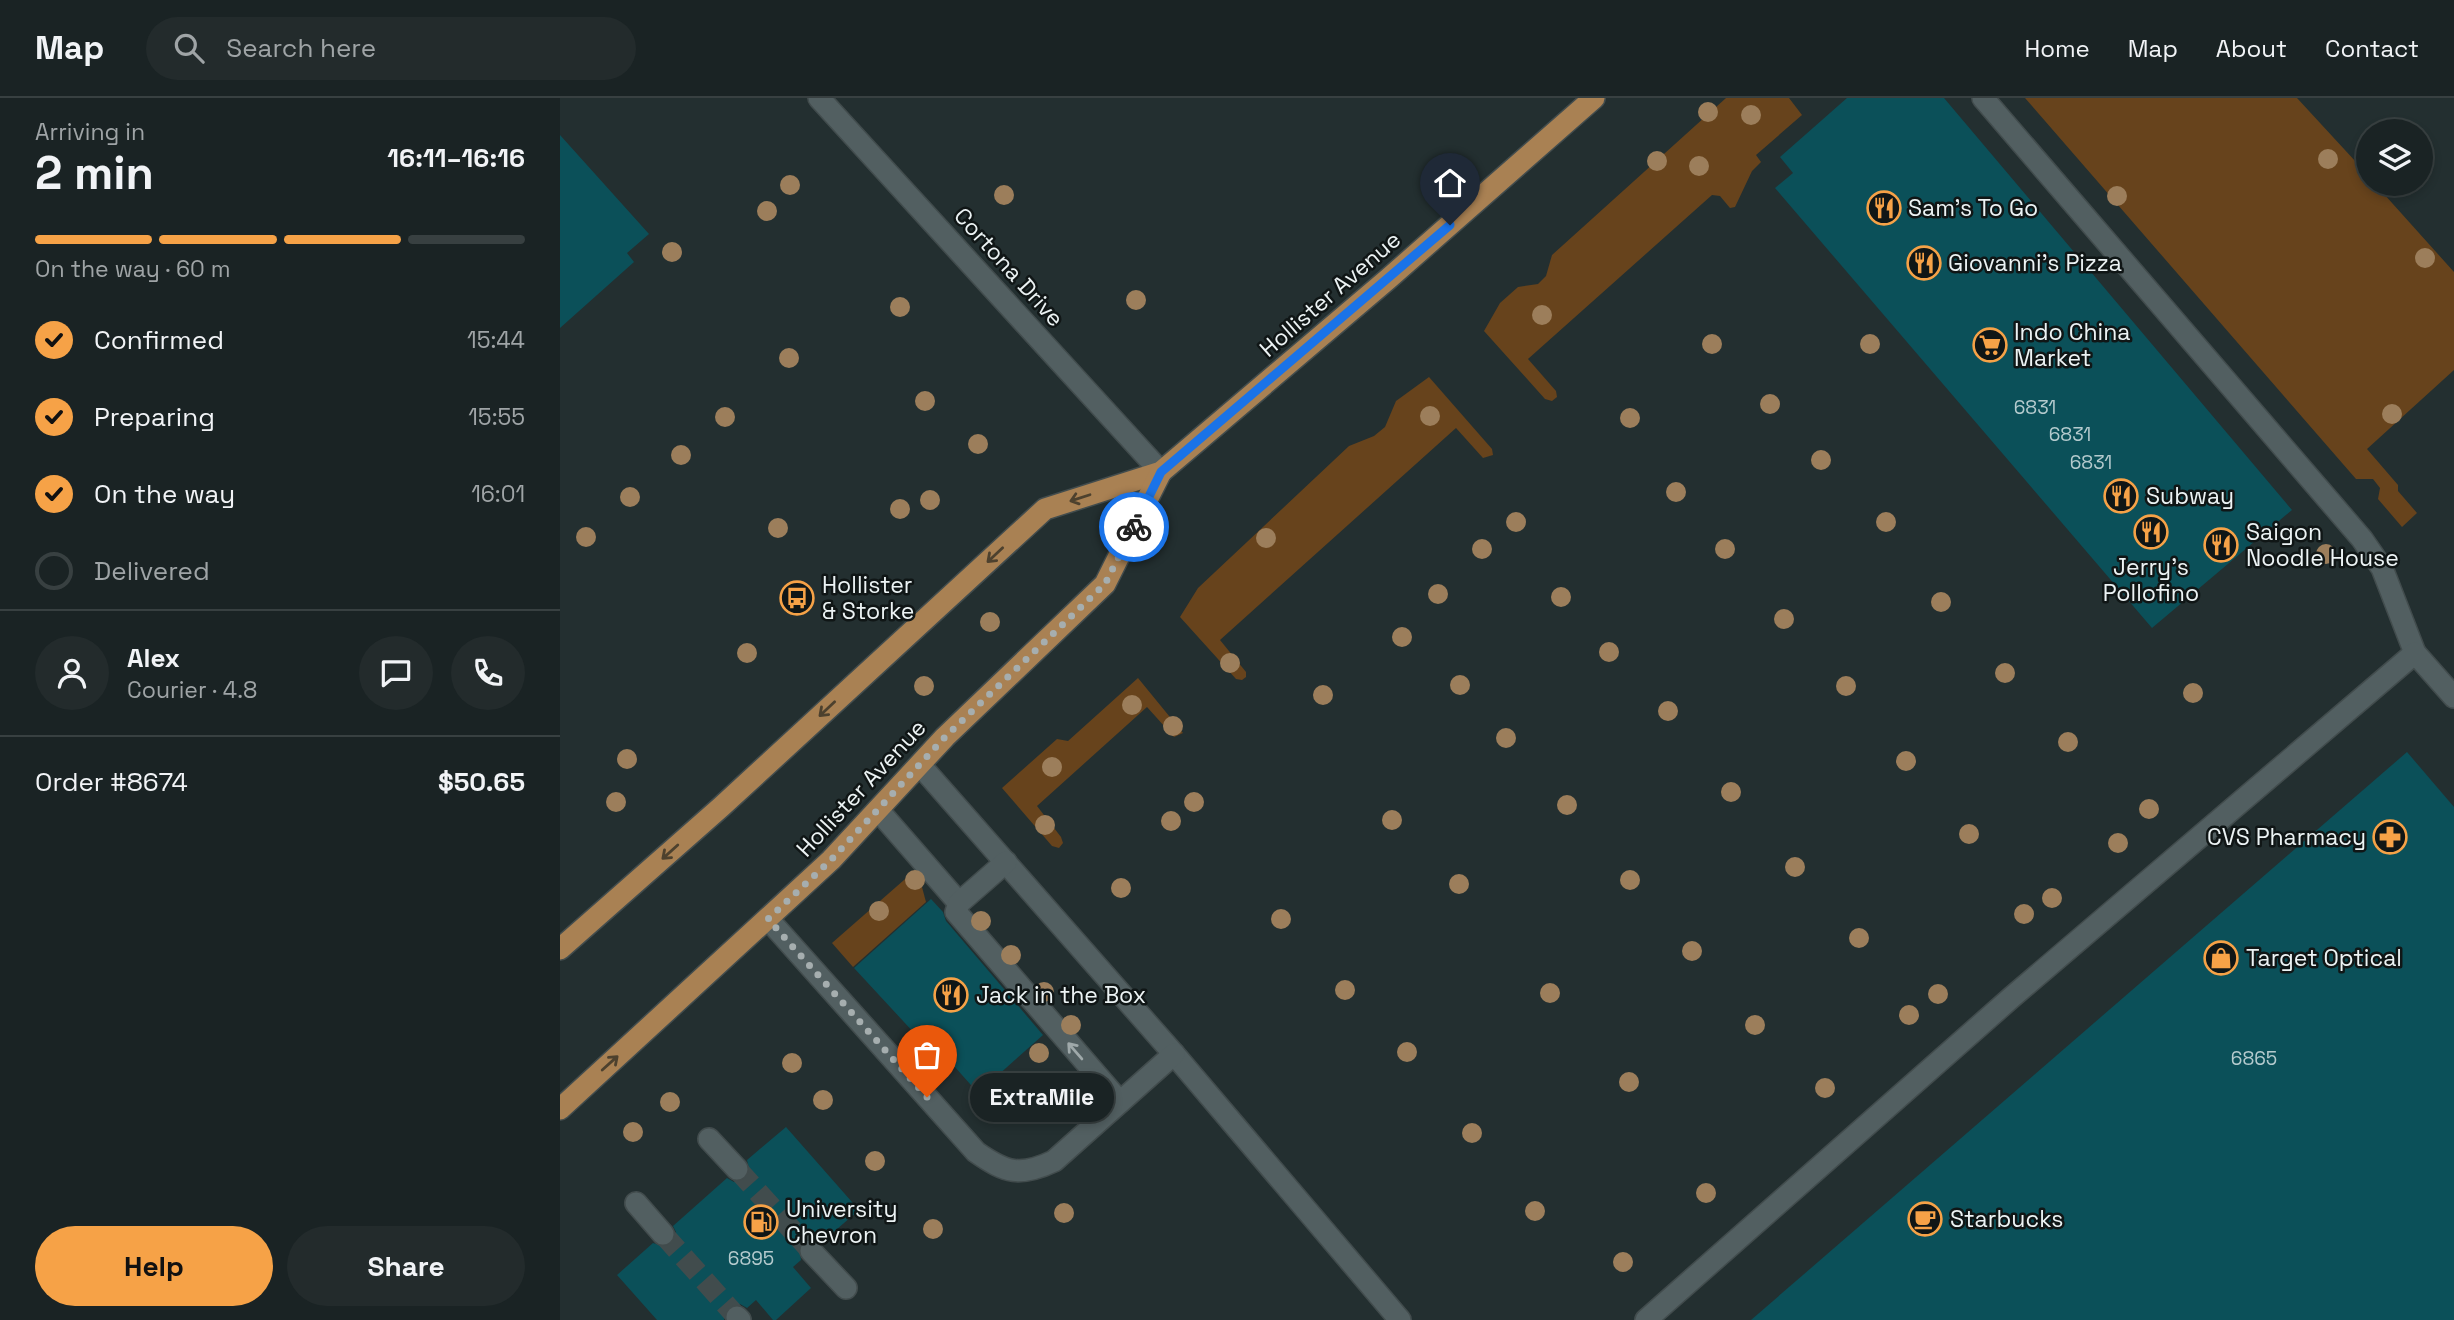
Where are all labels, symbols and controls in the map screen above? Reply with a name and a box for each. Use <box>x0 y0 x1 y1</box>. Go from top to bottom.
search box <box>146 17 636 80</box>
text: Map <box>35 27 104 69</box>
icon: search <box>170 29 208 67</box>
text: Search here <box>226 31 376 65</box>
text: Home <box>2024 33 2090 64</box>
text: Map <box>2128 33 2178 64</box>
text: About <box>2216 33 2287 64</box>
text: Contact <box>2325 33 2419 64</box>
text: Arriving in <box>35 117 145 147</box>
map controls <box>2356 119 2433 196</box>
button: layers <box>2356 119 2433 196</box>
text: 16:11–16:16 <box>387 141 525 175</box>
text: 2 min <box>35 144 154 202</box>
pin <box>1420 153 1480 225</box>
icon: home <box>1431 164 1469 202</box>
restaurant icon: Sam's To Go <box>1865 189 1903 227</box>
place label: Sam's To Go <box>1908 193 2038 223</box>
street label: Cortona Drive <box>948 201 1070 333</box>
street label: Hollister Avenue <box>1253 225 1407 363</box>
restaurant icon: Giovanni's Pizza <box>1905 244 1943 282</box>
place label: Giovanni's Pizza <box>1948 248 2122 278</box>
text: On the way · 60 m <box>35 254 230 284</box>
place label: Indo China Market <box>2014 317 2130 373</box>
icon: check <box>35 321 73 359</box>
text: Confirmed <box>94 323 224 357</box>
text: 15:44 <box>467 325 525 355</box>
supermarket icon: Indo China Market <box>1971 326 2009 364</box>
house number: 6831 <box>2014 395 2056 420</box>
icon: check <box>35 398 73 436</box>
text: Preparing <box>94 400 215 434</box>
text: 15:55 <box>468 402 525 432</box>
house number: 6831 <box>2049 422 2091 447</box>
house number: 6831 <box>2070 450 2112 475</box>
icon: check <box>35 475 73 513</box>
text: On the way <box>94 477 235 511</box>
restaurant icon: Subway <box>2102 477 2140 515</box>
text: 16:01 <box>471 479 525 509</box>
place label: Subway <box>2146 481 2234 511</box>
courier <box>1099 492 1169 562</box>
one-way arrow <box>1069 493 1091 505</box>
icon: bike <box>1115 508 1153 546</box>
restaurant icon: Jerry's Pollofino <box>2132 513 2170 551</box>
place label: Saigon Noodle House <box>2246 517 2399 573</box>
restaurant icon: Saigon Noodle House <box>2202 526 2240 564</box>
one-way arrow <box>987 547 1004 564</box>
place label: Jerry's Pollofino <box>2103 552 2199 608</box>
text: Delivered <box>94 554 210 588</box>
place label: Hollister & Storke <box>822 570 914 626</box>
bus stop icon: Hollister & Storke <box>778 579 816 617</box>
button: person <box>35 636 109 710</box>
button: chat <box>359 636 433 710</box>
button: phone <box>451 636 525 710</box>
text: Alex <box>127 641 180 675</box>
text: Courier · 4.8 <box>127 675 257 705</box>
one-way arrow <box>818 701 836 717</box>
street label: Hollister Avenue <box>790 713 932 863</box>
text: Order #8674 <box>35 765 188 799</box>
text: $50.65 <box>438 765 525 799</box>
pharmacy icon: CVS Pharmacy <box>2371 818 2409 856</box>
place label: CVS Pharmacy <box>2207 822 2366 852</box>
one-way arrow <box>661 844 679 860</box>
shop icon: Target Optical <box>2202 939 2240 977</box>
place label: Target Optical <box>2246 943 2402 973</box>
restaurant icon: Jack in the Box <box>932 976 970 1014</box>
place label: Jack in the Box <box>976 980 1146 1010</box>
pin <box>897 1025 957 1097</box>
icon: bag <box>908 1036 946 1074</box>
one-way arrow <box>1067 1042 1083 1060</box>
house number: 6865 <box>2231 1046 2277 1071</box>
one-way arrow <box>601 1055 619 1071</box>
callout: ExtraMile <box>969 1072 1112 1122</box>
text: ExtraMile <box>990 1082 1094 1112</box>
place label: University Chevron <box>786 1194 897 1250</box>
cafe icon: Starbucks <box>1906 1200 1944 1238</box>
fuel station icon: University Chevron <box>742 1203 780 1241</box>
place label: Starbucks <box>1950 1204 2063 1234</box>
button: Help <box>35 1226 273 1306</box>
button: Share <box>287 1226 525 1306</box>
house number: 6895 <box>728 1246 774 1271</box>

